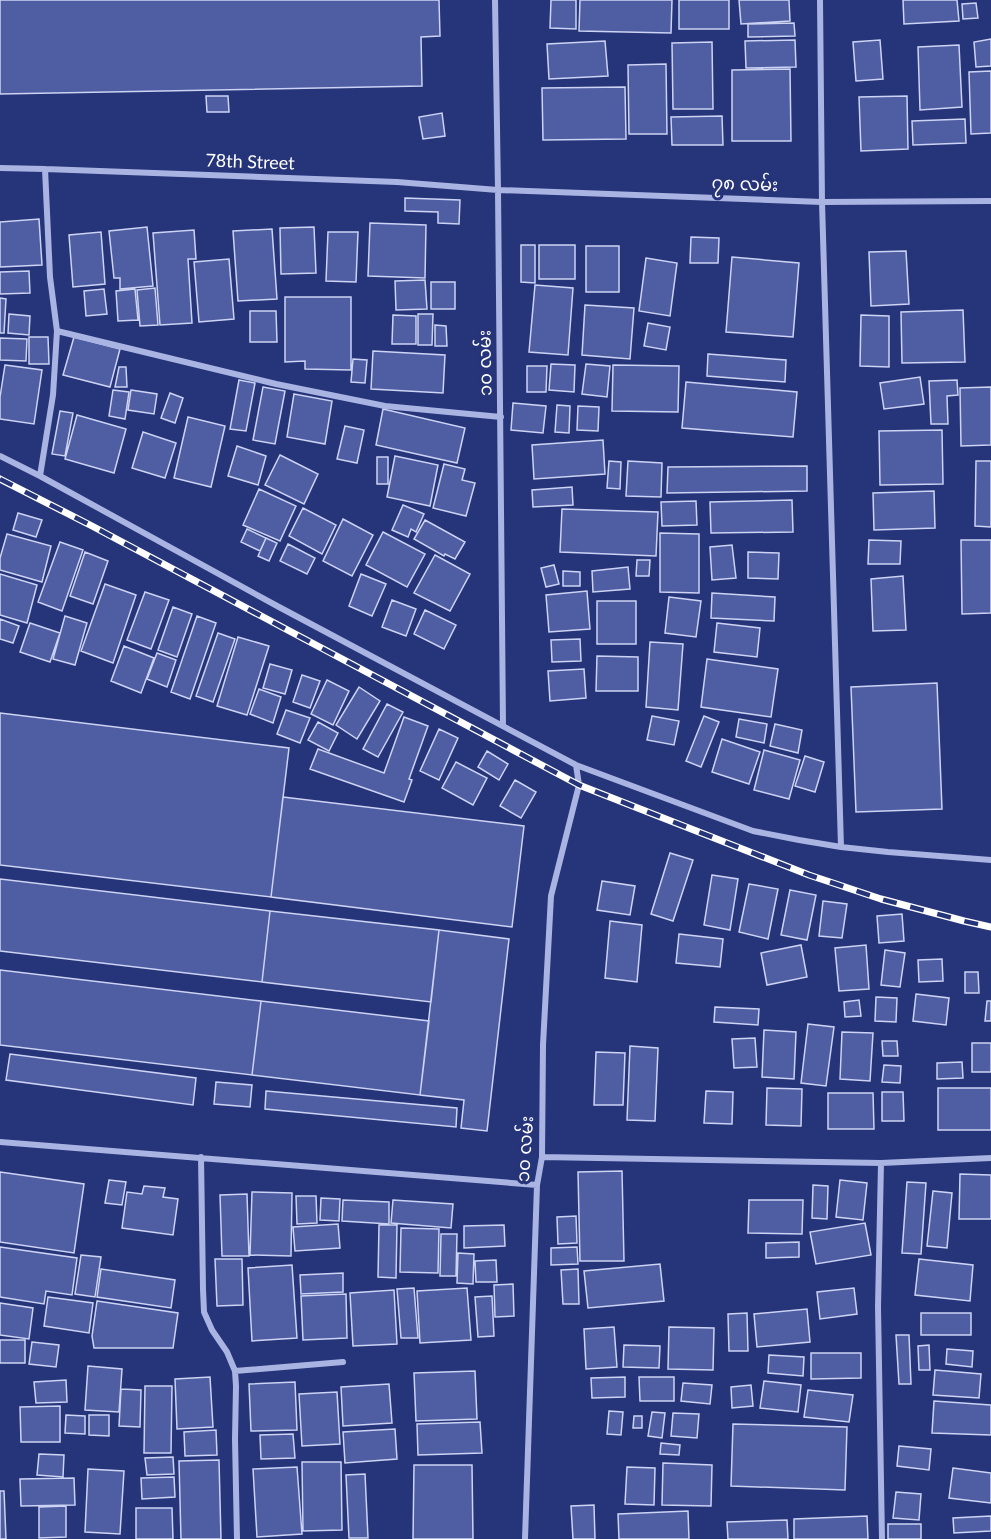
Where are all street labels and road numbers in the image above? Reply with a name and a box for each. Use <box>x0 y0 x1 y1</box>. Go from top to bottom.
street label: 78th Street <box>205 148 296 174</box>
street label: ၇၈ လမ်း <box>711 170 779 200</box>
street label: ၁၀ လမ်း <box>471 330 496 396</box>
street label: ၁၀ လမ်း <box>510 1115 537 1183</box>

